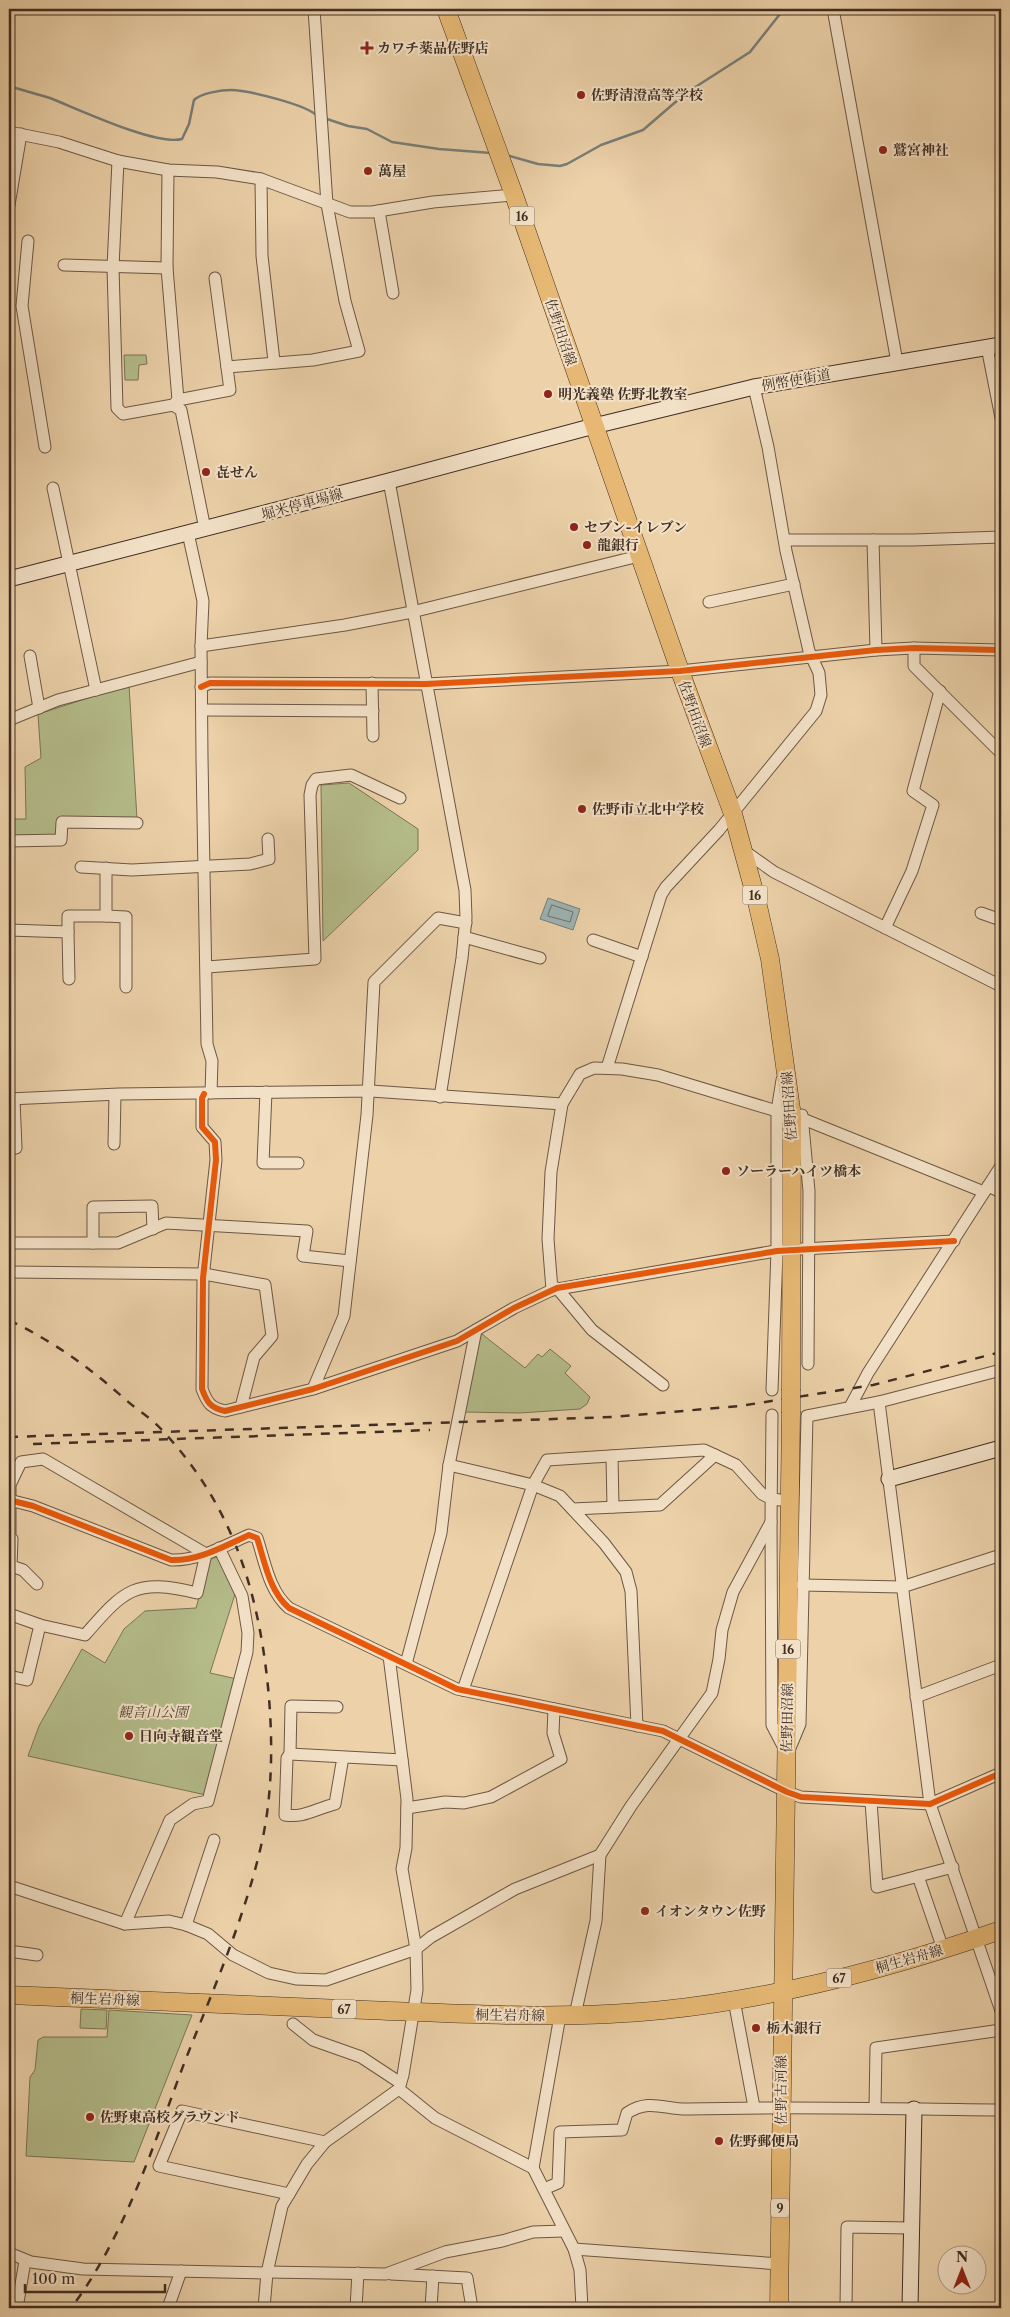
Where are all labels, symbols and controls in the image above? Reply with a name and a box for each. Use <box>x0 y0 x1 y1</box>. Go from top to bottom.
place label: カワチ薬品佐野店 <box>377 39 489 57</box>
marker: カワチ薬品佐野店 <box>361 42 373 54</box>
place label: 佐野清澄高等学校 <box>591 86 703 104</box>
marker: 佐野清澄高等学校 <box>575 89 587 101</box>
place label: 鷲宮神社 <box>893 141 949 159</box>
marker: 鷲宮神社 <box>877 144 889 156</box>
place label: 萬屋 <box>378 162 406 180</box>
marker: 萬屋 <box>362 165 374 177</box>
road number: 16 <box>510 207 534 226</box>
street label: 佐野田沼線 <box>541 296 581 368</box>
street label: 例幣使街道 <box>760 365 832 395</box>
place label: 明光義塾 佐野北教室 <box>558 385 688 403</box>
marker: 明光義塾 佐野北教室 <box>542 388 554 400</box>
place label: 㐂せん <box>216 463 258 481</box>
marker: 㐂せん <box>200 466 212 478</box>
street label: 堀米停車場線 <box>259 484 345 524</box>
place label: セブン-イレブン <box>584 518 687 536</box>
marker: セブン-イレブン <box>568 521 580 533</box>
place label: 龍銀行 <box>597 536 639 554</box>
marker: 龍銀行 <box>581 539 593 551</box>
street label: 佐野田沼線 <box>675 678 715 750</box>
place label: 佐野市立北中学校 <box>592 800 704 818</box>
marker: 佐野市立北中学校 <box>576 803 588 815</box>
road number: 16 <box>742 886 768 904</box>
street label: 佐野田沼線 <box>778 1070 800 1142</box>
place label: ソーラーハイツ橋本 <box>736 1162 861 1180</box>
marker: ソーラーハイツ橋本 <box>720 1165 732 1177</box>
road number: 16 <box>776 1640 800 1658</box>
street label: 佐野田沼線 <box>777 1683 797 1753</box>
park label: 観音山公園 <box>118 1703 190 1721</box>
place label: 日向寺観音堂 <box>139 1727 223 1745</box>
marker: 日向寺観音堂 <box>123 1730 135 1742</box>
place label: イオンタウン佐野 <box>655 1902 766 1920</box>
marker: イオンタウン佐野 <box>639 1905 651 1917</box>
street label: 桐生岩舟線 <box>873 1941 945 1977</box>
road number: 67 <box>826 1969 852 1988</box>
street label: 桐生岩舟線 <box>70 1989 140 2009</box>
road number: 67 <box>332 2000 356 2018</box>
street label: 桐生岩舟線 <box>475 2005 545 2025</box>
place label: 栃木銀行 <box>766 2019 822 2037</box>
marker: 栃木銀行 <box>750 2022 762 2034</box>
street label: 佐野古河線 <box>772 2055 790 2125</box>
place label: 佐野東高校グラウンド <box>100 2108 240 2126</box>
marker: 佐野東高校グラウンド <box>84 2111 96 2123</box>
place label: 佐野郵便局 <box>729 2132 799 2150</box>
marker: 佐野郵便局 <box>713 2135 725 2147</box>
road number: 9 <box>771 2198 789 2218</box>
north arrow <box>938 2244 988 2294</box>
text: N <box>956 2248 968 2266</box>
scale bar <box>25 2262 165 2294</box>
text: 100 m <box>32 2269 75 2288</box>

